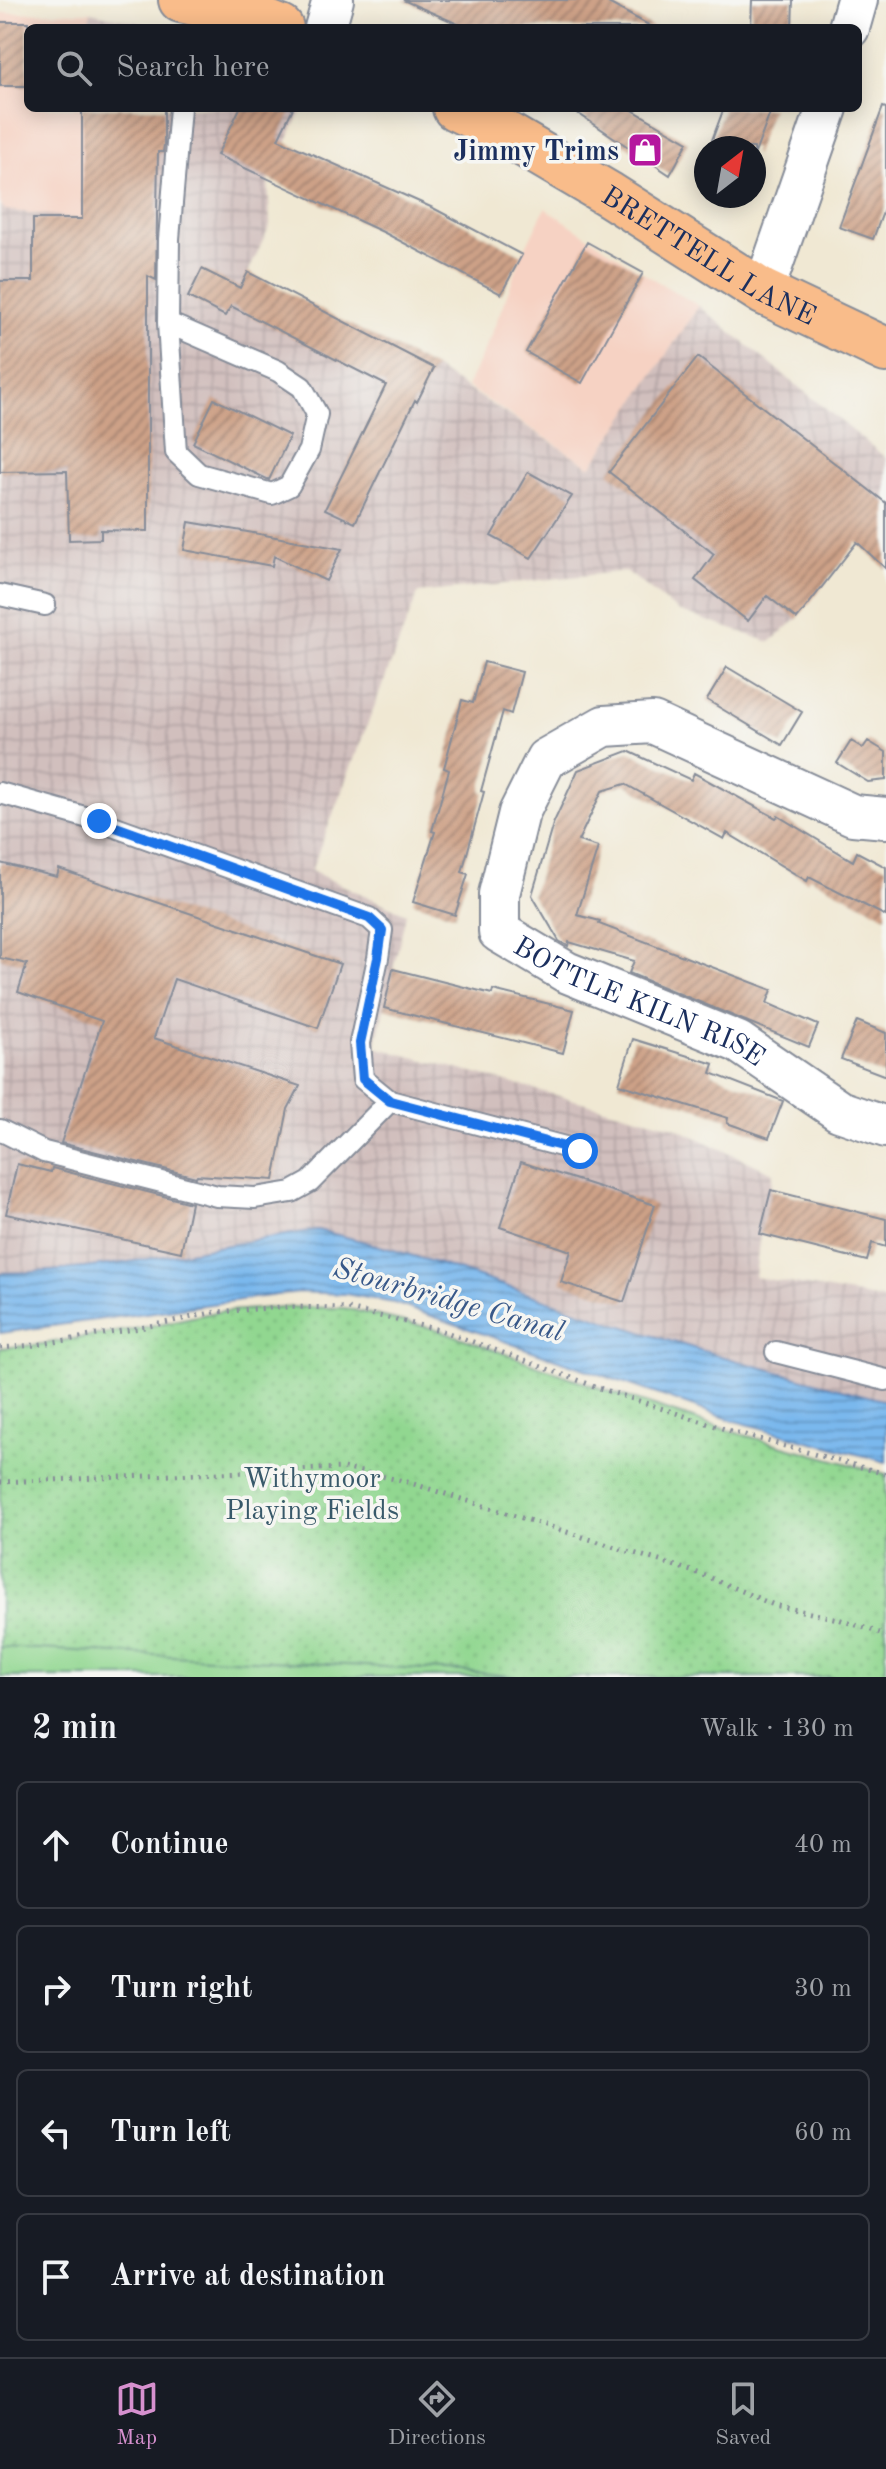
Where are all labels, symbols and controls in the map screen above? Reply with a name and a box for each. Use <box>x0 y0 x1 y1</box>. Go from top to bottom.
search box <box>24 24 862 112</box>
icon: search <box>52 46 96 90</box>
text: Search here <box>116 53 270 83</box>
shop icon: Jimmy Trims <box>626 131 664 169</box>
north arrow <box>694 136 766 208</box>
place label: Jimmy Trims <box>453 139 619 167</box>
street label: BRETTELL LANE <box>596 182 819 332</box>
route end <box>81 803 117 839</box>
street label: BOTTLE KILN RISE <box>508 933 769 1073</box>
route start <box>562 1133 598 1169</box>
water label: Stourbridge Canal <box>330 1254 568 1348</box>
park label: Withymoor Playing Fields <box>225 1466 399 1526</box>
text: 2 min <box>32 1712 117 1746</box>
text: Walk · 130 m <box>700 1716 854 1742</box>
icon: ahead <box>34 1823 78 1867</box>
text: Continue <box>110 1830 229 1860</box>
text: 40 m <box>794 1832 852 1858</box>
icon: right <box>34 1967 78 2011</box>
text: Turn right <box>110 1974 252 2004</box>
text: 30 m <box>794 1976 852 2002</box>
icon: left <box>34 2111 78 2155</box>
text: Turn left <box>110 2118 231 2148</box>
text: 60 m <box>794 2120 852 2146</box>
icon: arrive <box>34 2255 78 2299</box>
text: Arrive at destination <box>110 2262 385 2292</box>
tab: Map <box>115 2377 159 2452</box>
tab: Directions <box>388 2377 486 2452</box>
tab: Saved <box>715 2377 771 2452</box>

